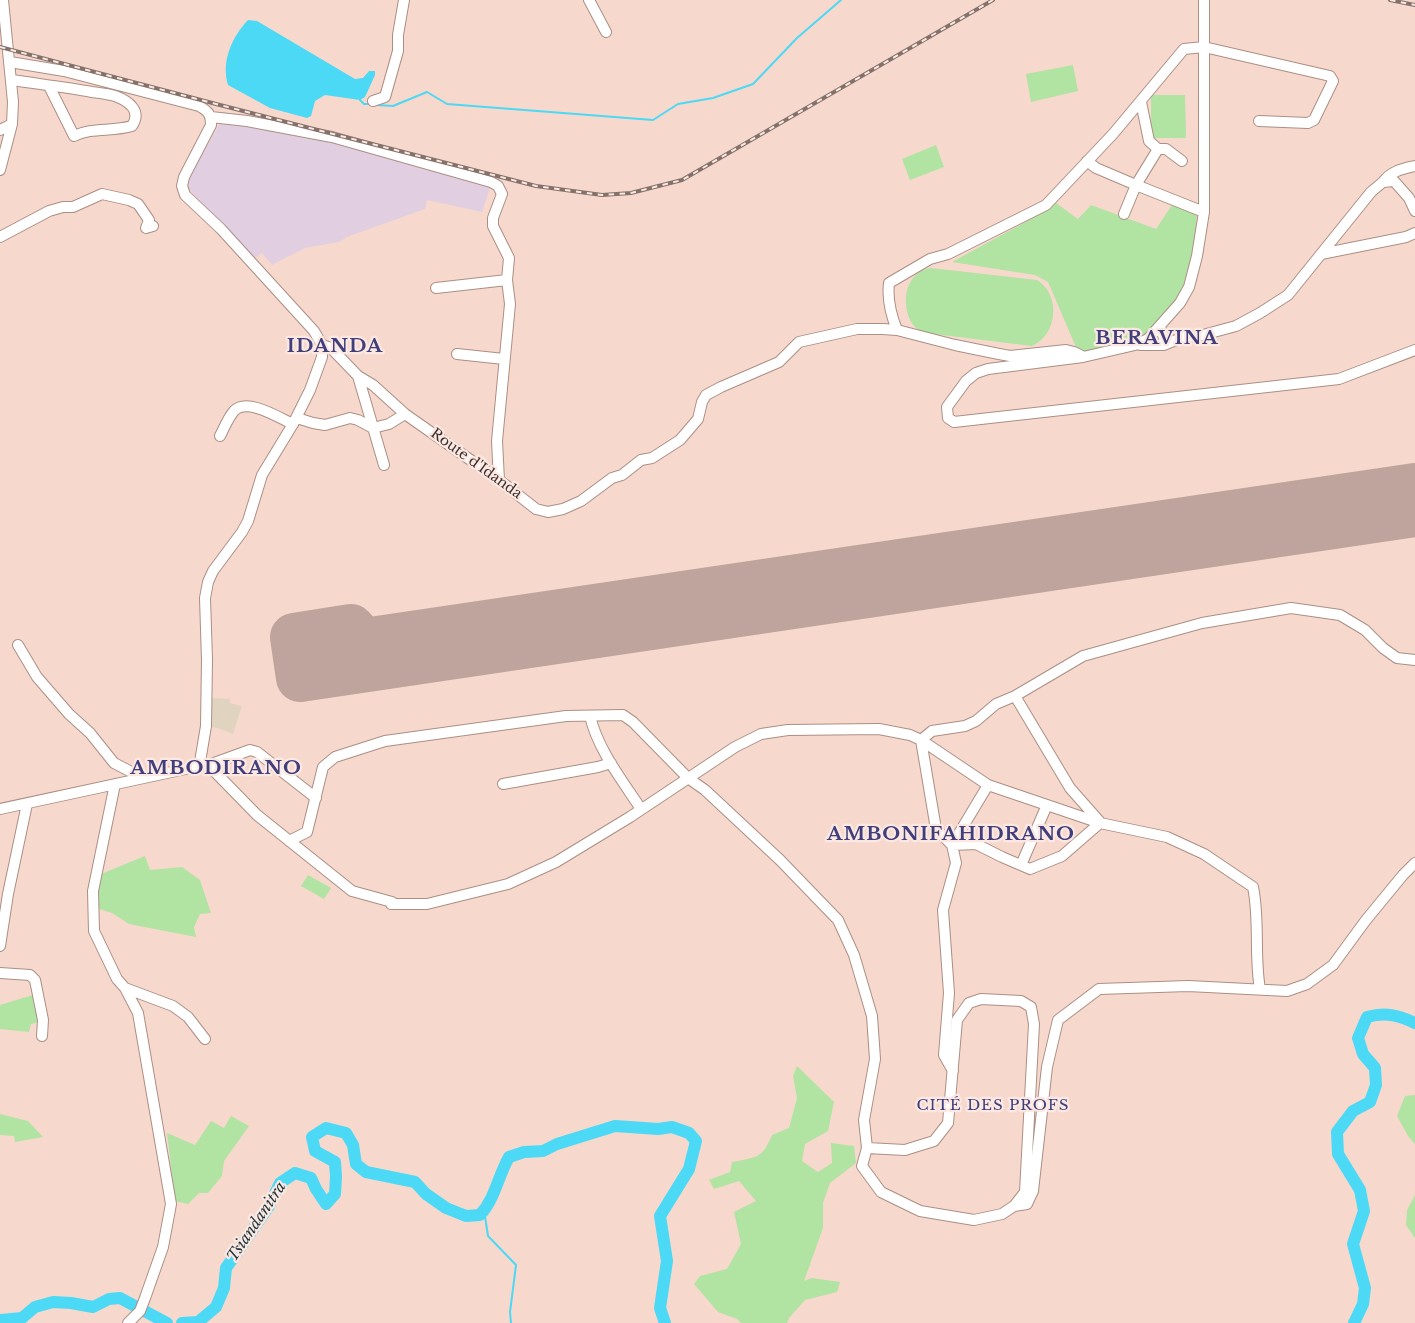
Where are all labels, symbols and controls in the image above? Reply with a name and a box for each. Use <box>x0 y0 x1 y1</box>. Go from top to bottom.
district label: BERAVINA <box>1094 328 1220 350</box>
district label: IDANDA <box>286 336 384 358</box>
street label: Route d'Idanda <box>427 425 525 503</box>
district label: AMBODIRANO <box>129 758 303 780</box>
district label: AMBONIFAHIDRANO <box>825 824 1077 846</box>
district label: CITÉ DES PROFS <box>915 1097 1071 1115</box>
water label: Tsiandanitra <box>224 1179 290 1265</box>

